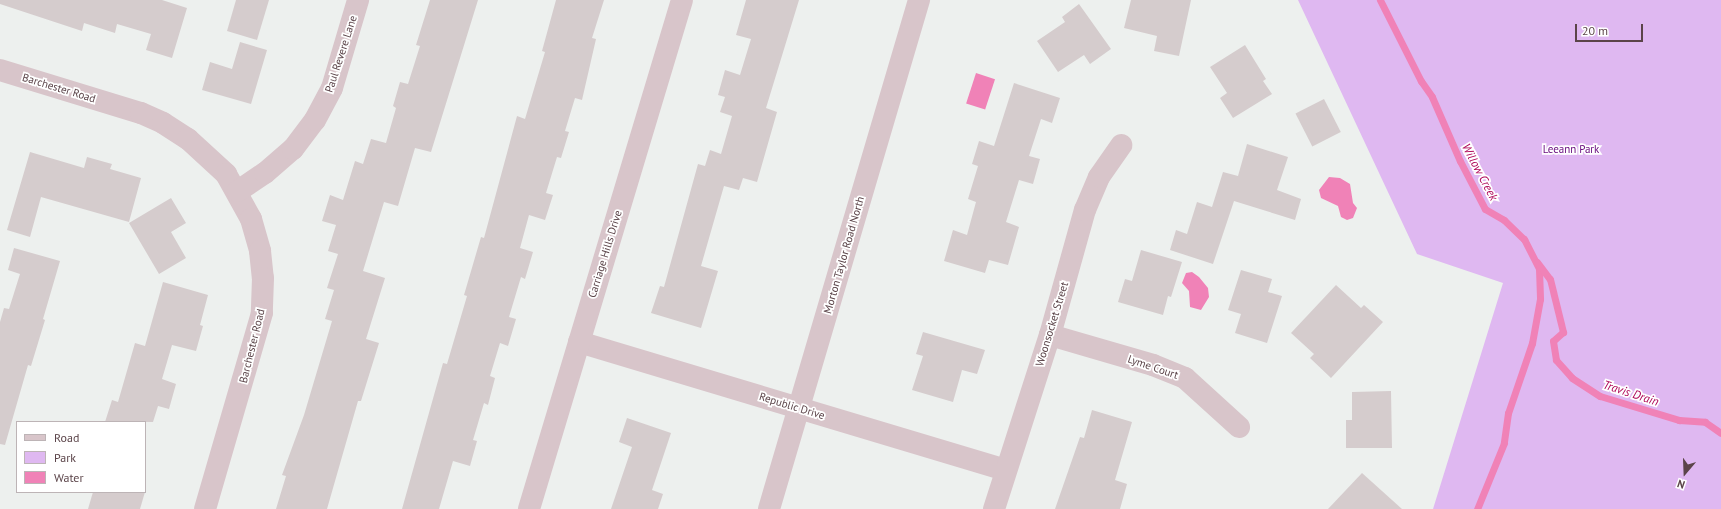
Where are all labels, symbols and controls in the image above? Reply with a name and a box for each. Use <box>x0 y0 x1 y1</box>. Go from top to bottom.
street label: Paul Revere Lane <box>322 14 360 94</box>
scale bar <box>1577 16 1645 42</box>
text: 20 m <box>1582 23 1608 38</box>
street label: Barchester Road <box>21 71 97 105</box>
water label: Willow Creek <box>1459 141 1501 203</box>
park label: Leeann Park <box>1543 142 1599 156</box>
street label: Morton Taylor Road North <box>821 195 867 315</box>
street label: Carriage Hills Drive <box>585 209 625 299</box>
street label: Woonsocket Street <box>1033 280 1071 368</box>
street label: Barchester Road <box>236 308 268 384</box>
street label: Lyme Court <box>1126 352 1180 382</box>
water label: Travis Drain <box>1601 377 1661 409</box>
street label: Republic Drive <box>757 390 827 422</box>
legend <box>16 421 146 493</box>
text: Road <box>54 430 79 445</box>
text: Park <box>54 450 76 465</box>
north arrow <box>1665 453 1705 493</box>
text: Water <box>54 470 84 485</box>
text: N <box>1675 477 1687 492</box>

